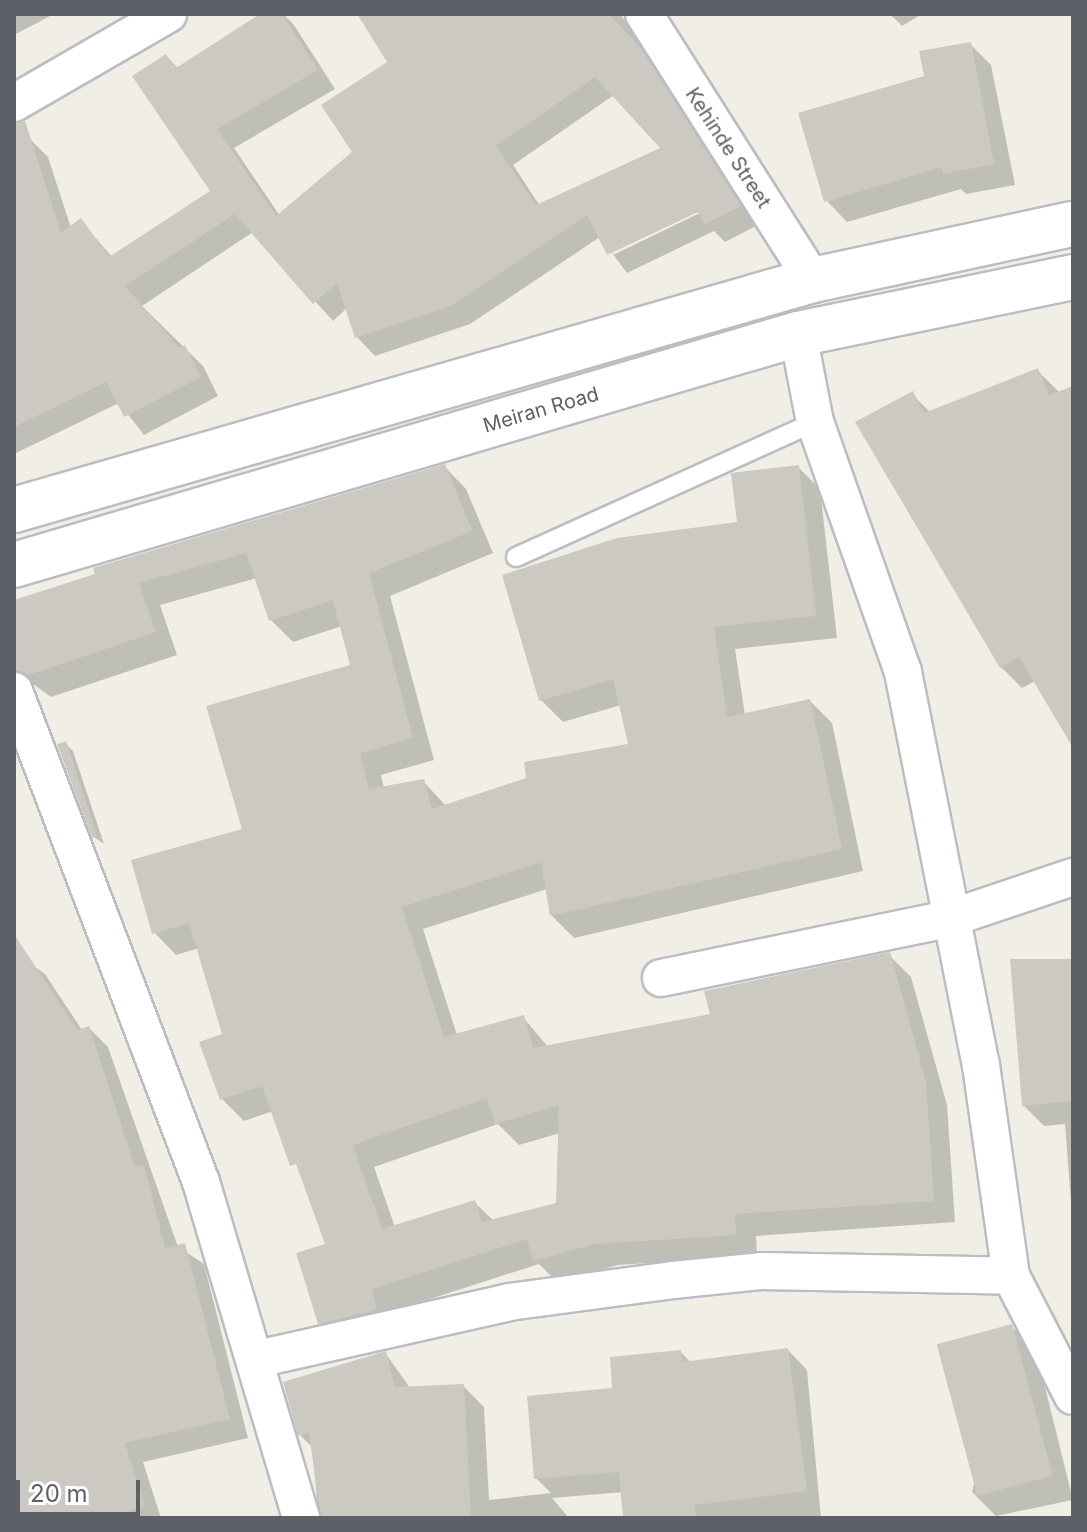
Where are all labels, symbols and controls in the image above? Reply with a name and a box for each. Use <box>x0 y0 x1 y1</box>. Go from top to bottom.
street label: Kehinde Street <box>680 83 776 213</box>
street label: Meiran Road <box>480 382 602 438</box>
scale bar <box>20 1464 144 1514</box>
text: 20 m <box>30 1479 88 1508</box>

